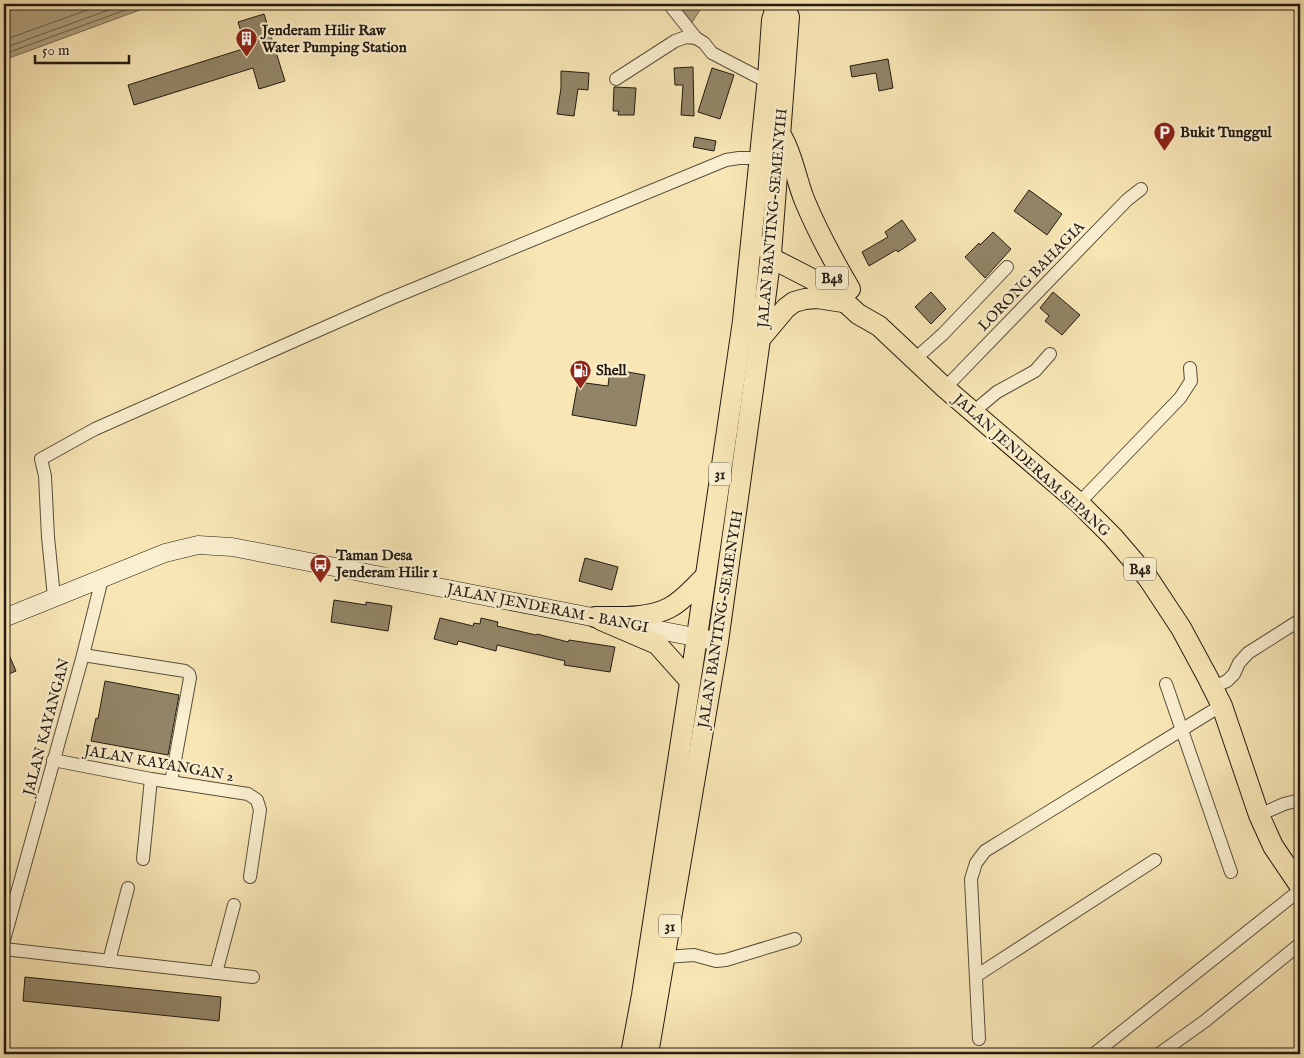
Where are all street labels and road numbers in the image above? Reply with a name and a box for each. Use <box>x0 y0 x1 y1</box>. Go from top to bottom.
street label: JALAN BANTING-SEMENYIH <box>753 107 792 331</box>
street label: LORONG BAHAGIA <box>974 217 1089 335</box>
road number: B48 <box>816 266 848 290</box>
street label: JALAN JENDERAM SEPANG <box>948 388 1114 541</box>
road number: 31 <box>709 462 731 486</box>
street label: JALAN BANTING-SEMENYIH <box>694 509 747 731</box>
road number: B48 <box>1124 558 1156 580</box>
street label: JALAN JENDERAM - BANGI <box>444 579 651 637</box>
street label: JALAN KAYANGAN <box>18 656 74 800</box>
street label: JALAN KAYANGAN 2 <box>81 741 235 786</box>
road number: 31 <box>659 914 681 938</box>

